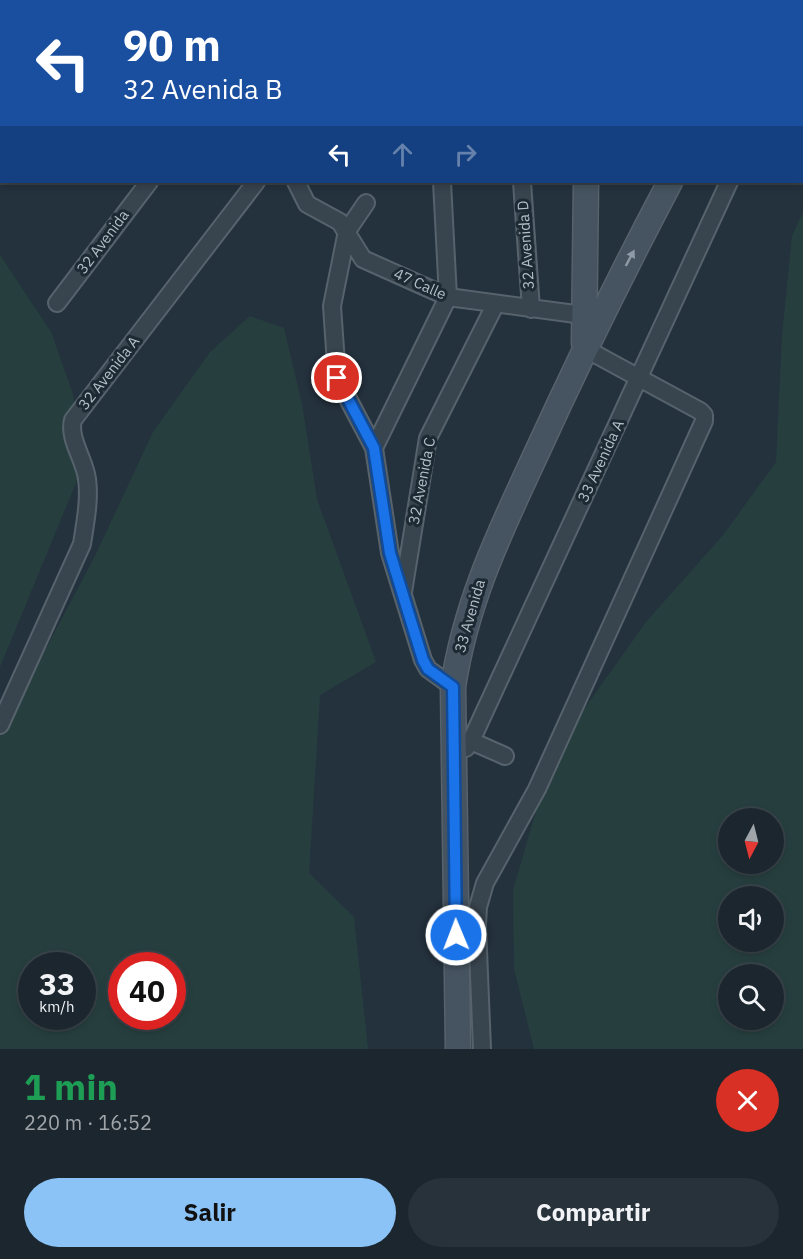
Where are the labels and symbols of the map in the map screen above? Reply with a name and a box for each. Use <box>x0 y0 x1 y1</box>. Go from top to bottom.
street label: 32 Avenida D <box>513 200 538 290</box>
street label: 32 Avenida <box>72 206 133 278</box>
one-way arrow <box>625 250 634 267</box>
street label: 47 Calle <box>391 264 449 303</box>
street label: 32 Avenida A <box>74 332 144 413</box>
pin <box>311 352 362 403</box>
street label: 33 Avenida A <box>573 416 628 505</box>
street label: 32 Avenida C <box>404 436 439 526</box>
street label: 33 Avenida <box>450 577 489 655</box>
north arrow <box>718 808 784 874</box>
position arrow <box>424 903 488 967</box>
speed limit sign: 40 <box>108 952 186 1030</box>

